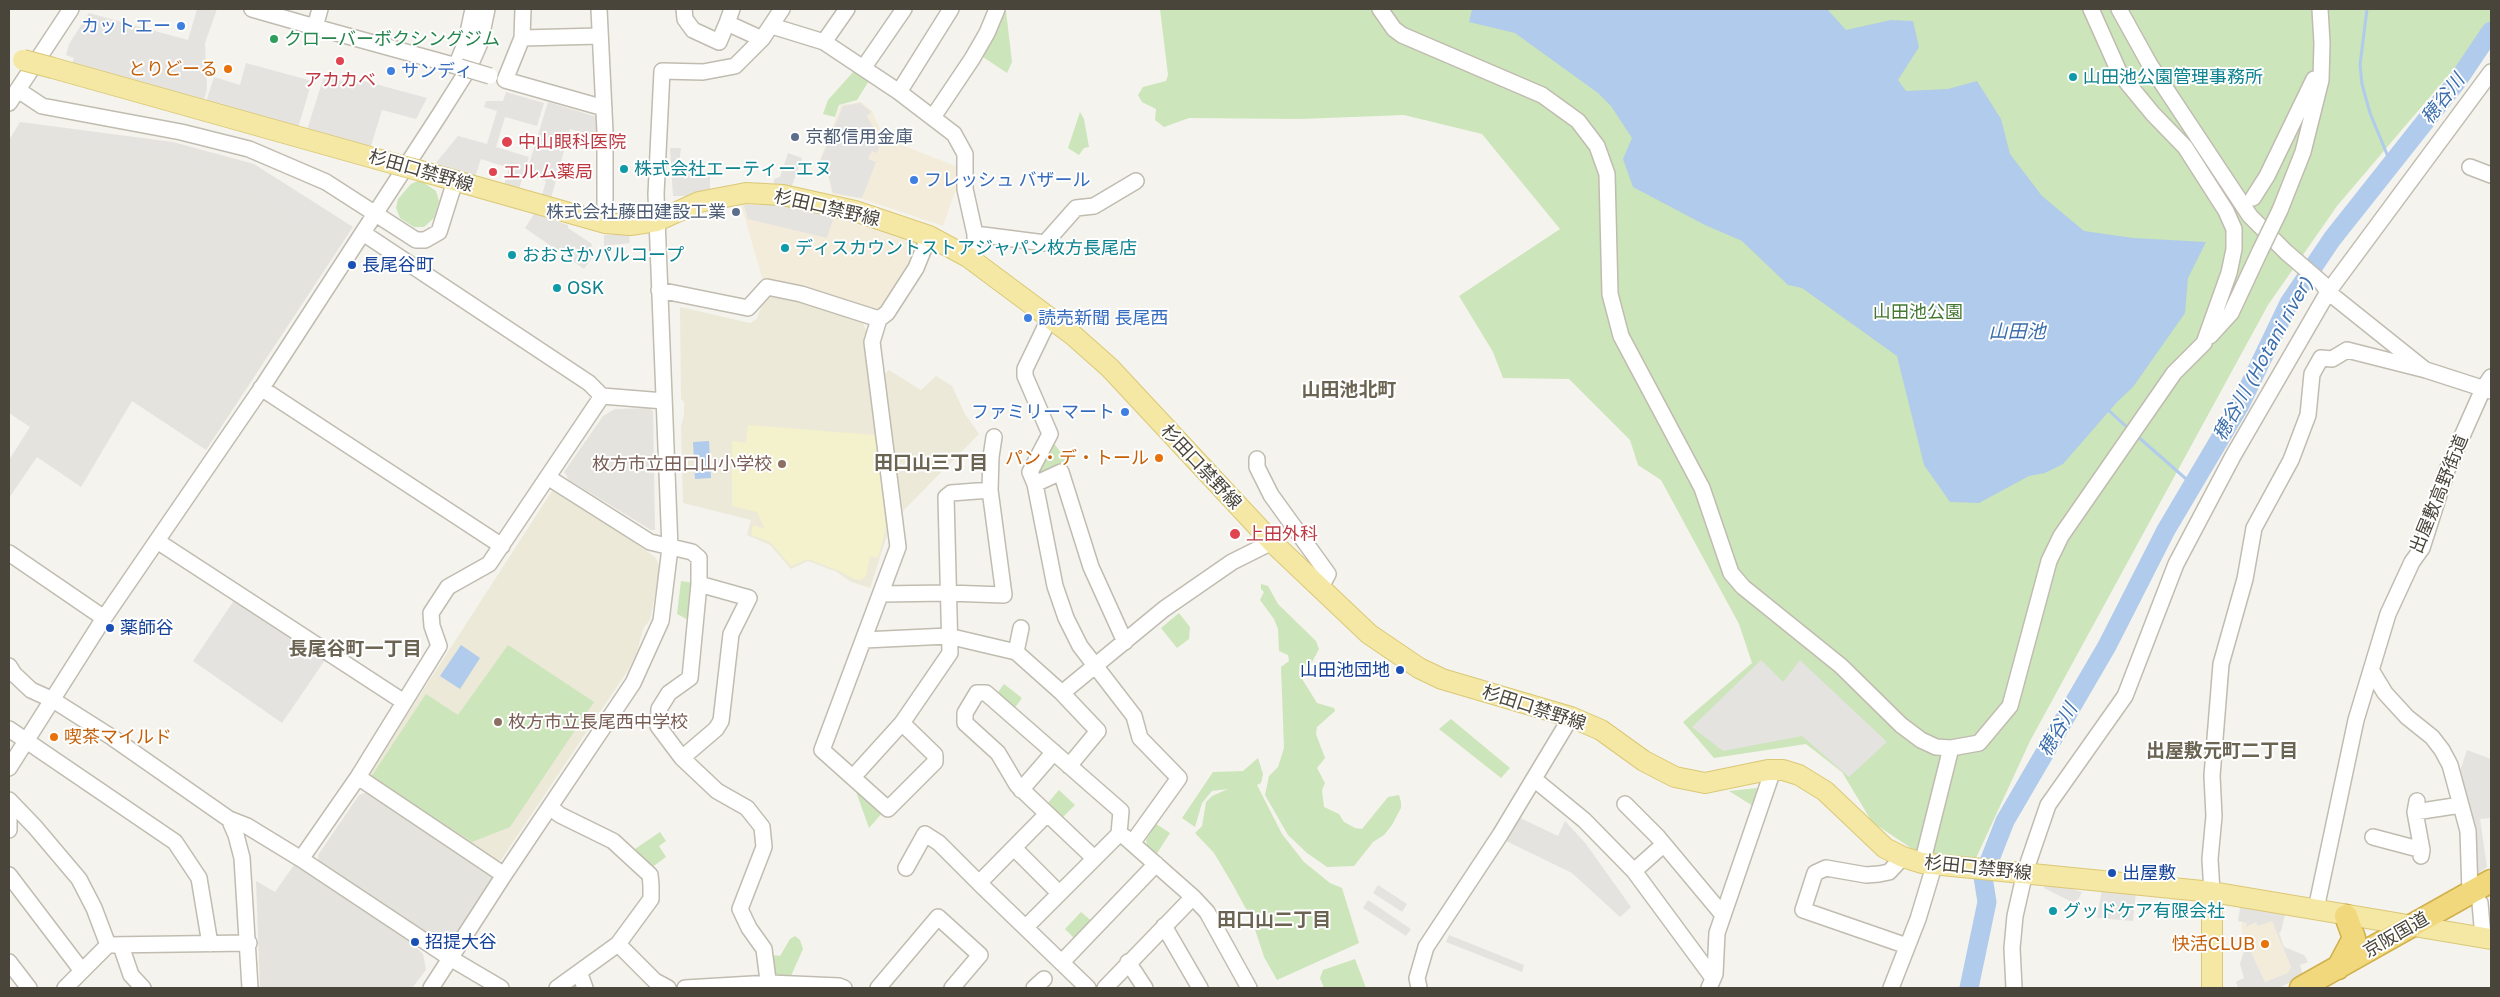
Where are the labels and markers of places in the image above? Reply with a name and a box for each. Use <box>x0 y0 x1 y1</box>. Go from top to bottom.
place label: カットエー <box>81 15 171 37</box>
marker: カットエー <box>175 20 187 32</box>
place label: クローバーボクシングジム <box>284 28 500 50</box>
marker: クローバーボクシングジム <box>268 33 280 45</box>
marker: アカカベ <box>334 55 346 67</box>
place label: とりどーる <box>128 58 218 80</box>
place label: サンディ <box>401 60 473 82</box>
marker: とりどーる <box>222 63 234 75</box>
marker: サンディ <box>385 65 397 77</box>
place label: 山田池公園管理事務所 <box>2083 66 2263 88</box>
place label: アカカベ <box>304 69 376 91</box>
marker: 山田池公園管理事務所 <box>2067 71 2079 83</box>
place label: 京都信用金庫 <box>805 126 913 148</box>
place label: 中山眼科医院 <box>518 131 626 153</box>
marker: 京都信用金庫 <box>789 131 801 143</box>
marker: 中山眼科医院 <box>500 135 514 149</box>
place label: 株式会社エーティーエヌ <box>634 158 832 180</box>
place label: エルム薬局 <box>503 161 593 183</box>
marker: 株式会社エーティーエヌ <box>618 163 630 175</box>
marker: エルム薬局 <box>487 166 499 178</box>
place label: フレッシュ バザール <box>924 169 1090 191</box>
marker: フレッシュ バザール <box>908 174 920 186</box>
place label: 株式会社藤田建設工業 <box>546 201 726 223</box>
marker: 株式会社藤田建設工業 <box>730 206 742 218</box>
place label: ディスカウントストアジャパン枚方長尾店 <box>795 237 1137 259</box>
marker: ディスカウントストアジャパン枚方長尾店 <box>779 242 791 254</box>
place label: おおさかパルコープ <box>522 244 684 266</box>
marker: おおさかパルコープ <box>506 249 518 261</box>
place label: 長尾谷町 <box>362 254 434 276</box>
marker: 長尾谷町 <box>346 259 358 271</box>
place label: OSK <box>567 277 604 299</box>
marker: OSK <box>551 282 563 294</box>
place label: 読売新聞 長尾西 <box>1038 307 1168 329</box>
marker: 読売新聞 長尾西 <box>1022 312 1034 324</box>
place label: ファミリーマート <box>971 401 1115 423</box>
marker: ファミリーマート <box>1119 406 1131 418</box>
place label: パン・デ・トール <box>1005 447 1149 469</box>
marker: パン・デ・トール <box>1153 452 1165 464</box>
place label: 枚方市立田口山小学校 <box>592 453 772 475</box>
marker: 枚方市立田口山小学校 <box>776 458 788 470</box>
place label: 上田外科 <box>1246 523 1318 545</box>
marker: 上田外科 <box>1228 527 1242 541</box>
place label: 薬師谷 <box>120 617 174 639</box>
marker: 薬師谷 <box>104 622 116 634</box>
place label: 山田池団地 <box>1300 659 1390 681</box>
marker: 山田池団地 <box>1394 664 1406 676</box>
place label: 枚方市立長尾西中学校 <box>508 711 688 733</box>
marker: 枚方市立長尾西中学校 <box>492 716 504 728</box>
place label: 喫茶マイルド <box>64 726 172 748</box>
marker: 喫茶マイルド <box>48 731 60 743</box>
place label: 出屋敷 <box>2122 862 2176 884</box>
marker: 出屋敷 <box>2106 867 2118 879</box>
place label: グッドケア有限会社 <box>2063 900 2225 922</box>
marker: グッドケア有限会社 <box>2047 905 2059 917</box>
place label: 招提大谷 <box>425 931 497 953</box>
place label: 快活CLUB <box>2172 933 2255 955</box>
marker: 招提大谷 <box>409 936 421 948</box>
marker: 快活CLUB <box>2259 938 2271 950</box>

